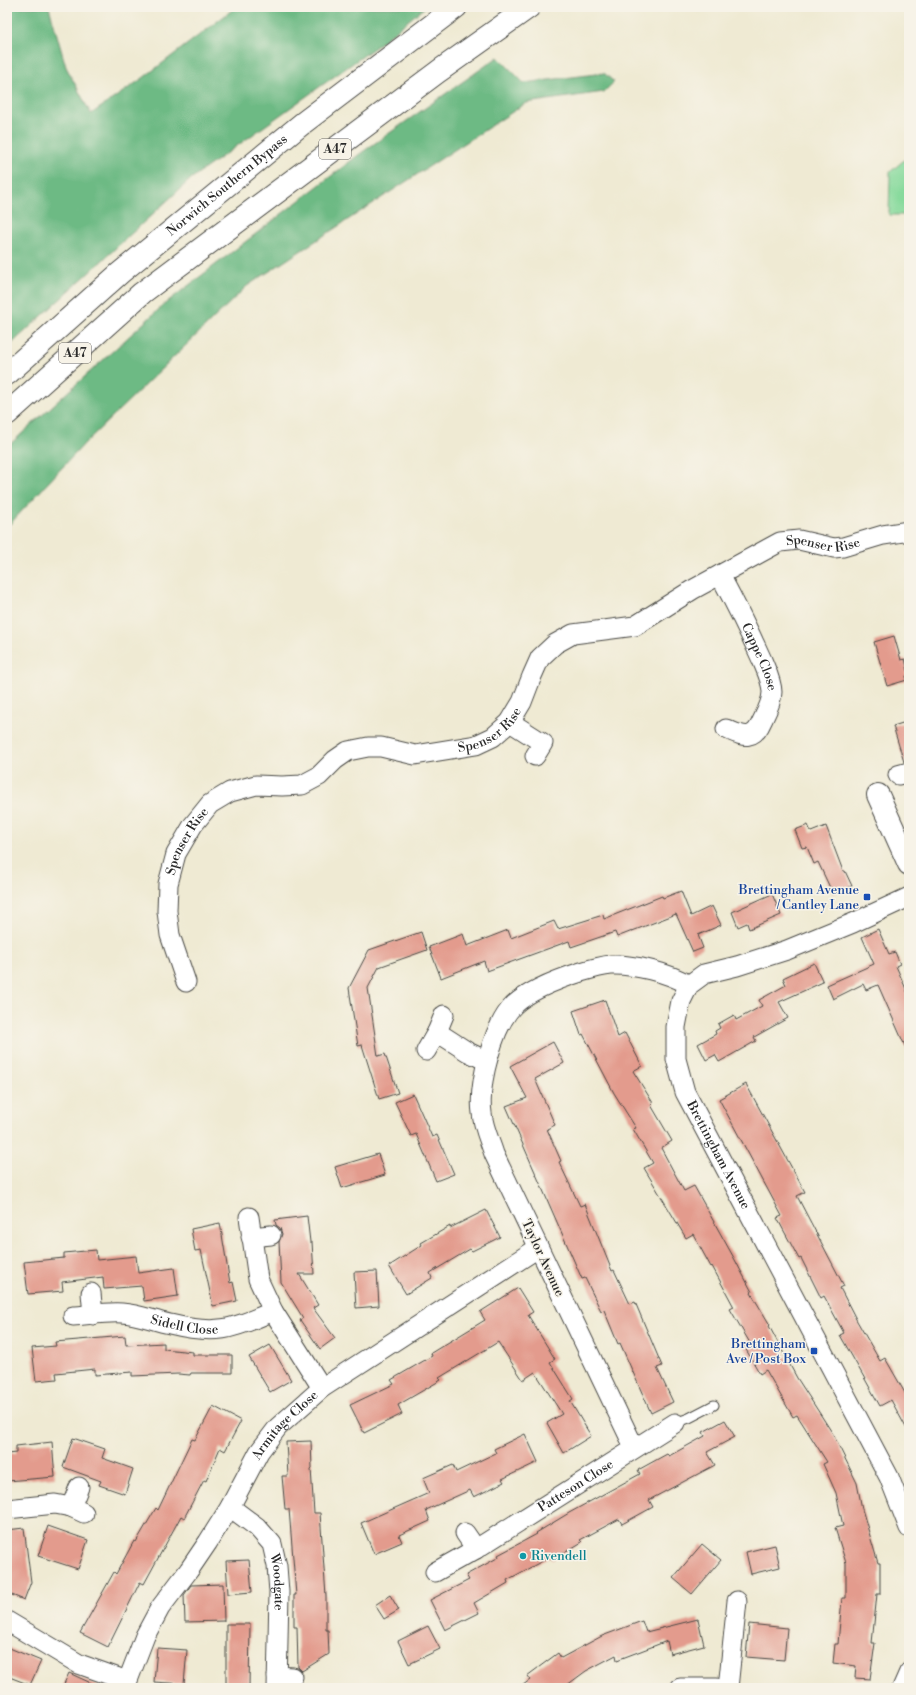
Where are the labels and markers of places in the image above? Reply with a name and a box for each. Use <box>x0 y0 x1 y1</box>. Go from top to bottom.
place label: Brettingham Avenue / Cantley Lane <box>738 882 859 913</box>
marker: Brettingham Avenue / Cantley Lane <box>862 892 872 902</box>
place label: Brettingham Ave / Post Box <box>725 1336 807 1367</box>
marker: Brettingham Ave / Post Box <box>809 1346 819 1356</box>
place label: Rivendell <box>531 1548 587 1564</box>
marker: Rivendell <box>518 1551 528 1561</box>

